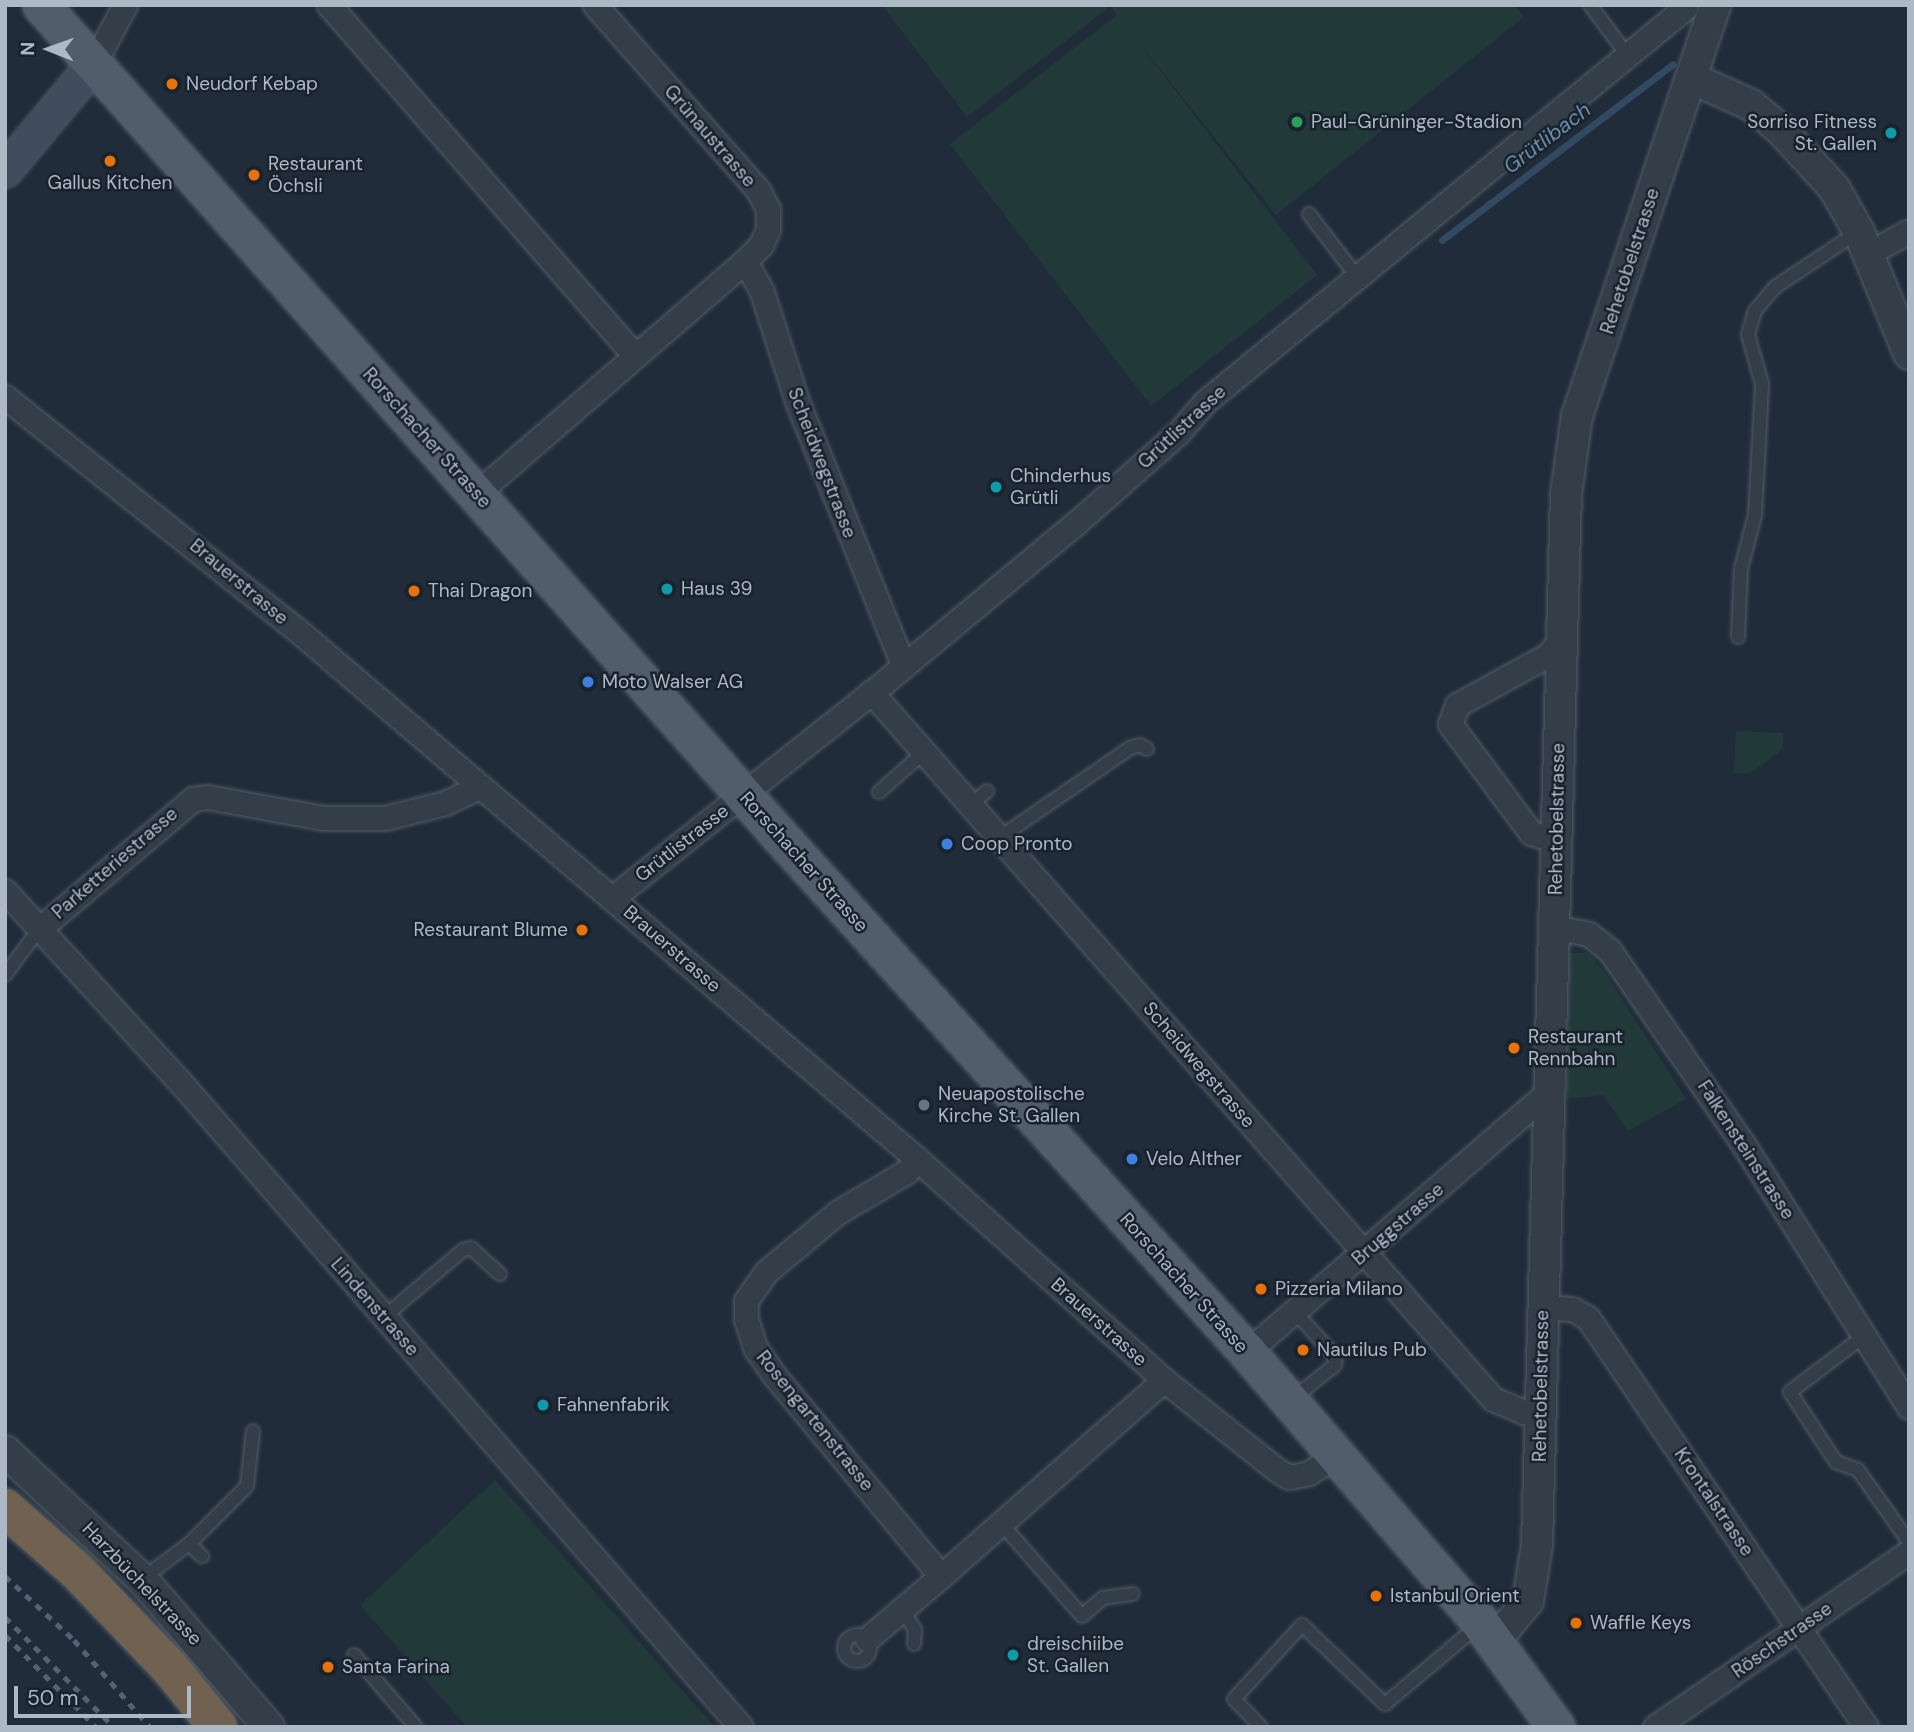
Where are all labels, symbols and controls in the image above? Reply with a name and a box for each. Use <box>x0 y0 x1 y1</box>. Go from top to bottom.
north arrow <box>14 14 84 84</box>
text: N <box>15 41 40 56</box>
place label: Neudorf Kebap <box>186 73 318 95</box>
marker: Neudorf Kebap <box>164 76 180 92</box>
street label: Grünaustrasse <box>659 80 761 192</box>
water label: Grütlibach <box>1498 97 1596 179</box>
place label: Paul-Grüninger-Stadion <box>1311 111 1522 133</box>
place label: Sorriso Fitness St. Gallen <box>1747 111 1877 155</box>
marker: Paul-Grüninger-Stadion <box>1289 114 1305 130</box>
marker: Sorriso Fitness St. Gallen <box>1883 125 1899 141</box>
marker: Gallus Kitchen <box>102 153 118 169</box>
place label: Restaurant Öchsli <box>268 153 363 197</box>
marker: Restaurant Öchsli <box>246 167 262 183</box>
place label: Gallus Kitchen <box>47 172 173 194</box>
street label: Rehetobelstrasse <box>1596 185 1664 337</box>
street label: Rorschacher Strasse <box>358 363 496 513</box>
street label: Grütlistrasse <box>1133 380 1231 474</box>
street label: Scheidwegstrasse <box>783 385 861 541</box>
place label: Chinderhus Grütli <box>1010 465 1111 509</box>
marker: Chinderhus Grütli <box>988 479 1004 495</box>
street label: Brauerstrasse <box>185 534 293 630</box>
place label: Haus 39 <box>681 578 752 600</box>
place label: Thai Dragon <box>428 580 532 602</box>
marker: Haus 39 <box>659 581 675 597</box>
marker: Thai Dragon <box>406 583 422 599</box>
place label: Moto Walser AG <box>602 671 743 693</box>
marker: Moto Walser AG <box>580 674 596 690</box>
street label: Rehetobelstrasse <box>1544 743 1570 895</box>
street label: Rorschacher Strasse <box>735 787 873 937</box>
street label: Grütlistrasse <box>631 799 733 887</box>
street label: Parketteriestrasse <box>48 802 182 924</box>
place label: Coop Pronto <box>961 833 1072 855</box>
marker: Coop Pronto <box>939 836 955 852</box>
street label: Brauerstrasse <box>619 901 725 997</box>
place label: Restaurant Blume <box>414 919 568 941</box>
marker: Restaurant Blume <box>574 922 590 938</box>
street label: Scheidwegstrasse <box>1138 997 1260 1133</box>
place label: Restaurant Rennbahn <box>1528 1026 1623 1070</box>
marker: Restaurant Rennbahn <box>1506 1040 1522 1056</box>
street label: Falkensteinstrasse <box>1693 1076 1799 1224</box>
place label: Neuapostolische Kirche St. Gallen <box>938 1083 1085 1127</box>
marker: Neuapostolische Kirche St. Gallen <box>916 1097 932 1113</box>
place label: Velo Alther <box>1146 1148 1242 1170</box>
marker: Velo Alther <box>1124 1151 1140 1167</box>
street label: Bruggstrasse <box>1347 1178 1449 1270</box>
street label: Rorschacher Strasse <box>1115 1208 1253 1358</box>
street label: Lindenstrasse <box>326 1253 424 1361</box>
street label: Brauerstrasse <box>1046 1273 1152 1371</box>
place label: Pizzeria Milano <box>1275 1278 1403 1300</box>
marker: Pizzeria Milano <box>1253 1281 1269 1297</box>
street label: Rehetobelstrasse <box>1528 1310 1554 1462</box>
place label: Nautilus Pub <box>1317 1339 1427 1361</box>
marker: Nautilus Pub <box>1295 1342 1311 1358</box>
street label: Rosengartenstrasse <box>751 1346 879 1496</box>
place label: Fahnenfabrik <box>557 1394 670 1416</box>
marker: Fahnenfabrik <box>535 1397 551 1413</box>
street label: Krontalstrasse <box>1669 1443 1759 1561</box>
street label: Harzbüchelstrasse <box>77 1518 207 1650</box>
place label: Istanbul Orient <box>1390 1585 1520 1607</box>
marker: Istanbul Orient <box>1368 1588 1384 1604</box>
street label: Röschstrasse <box>1727 1597 1837 1683</box>
place label: Waffle Keys <box>1590 1612 1691 1634</box>
marker: Waffle Keys <box>1568 1615 1584 1631</box>
place label: dreischiibe St. Gallen <box>1027 1633 1124 1677</box>
marker: dreischiibe St. Gallen <box>1005 1647 1021 1663</box>
place label: Santa Farina <box>342 1656 450 1678</box>
marker: Santa Farina <box>320 1659 336 1675</box>
scale bar <box>18 1672 194 1716</box>
text: 50 m <box>27 1684 78 1712</box>

